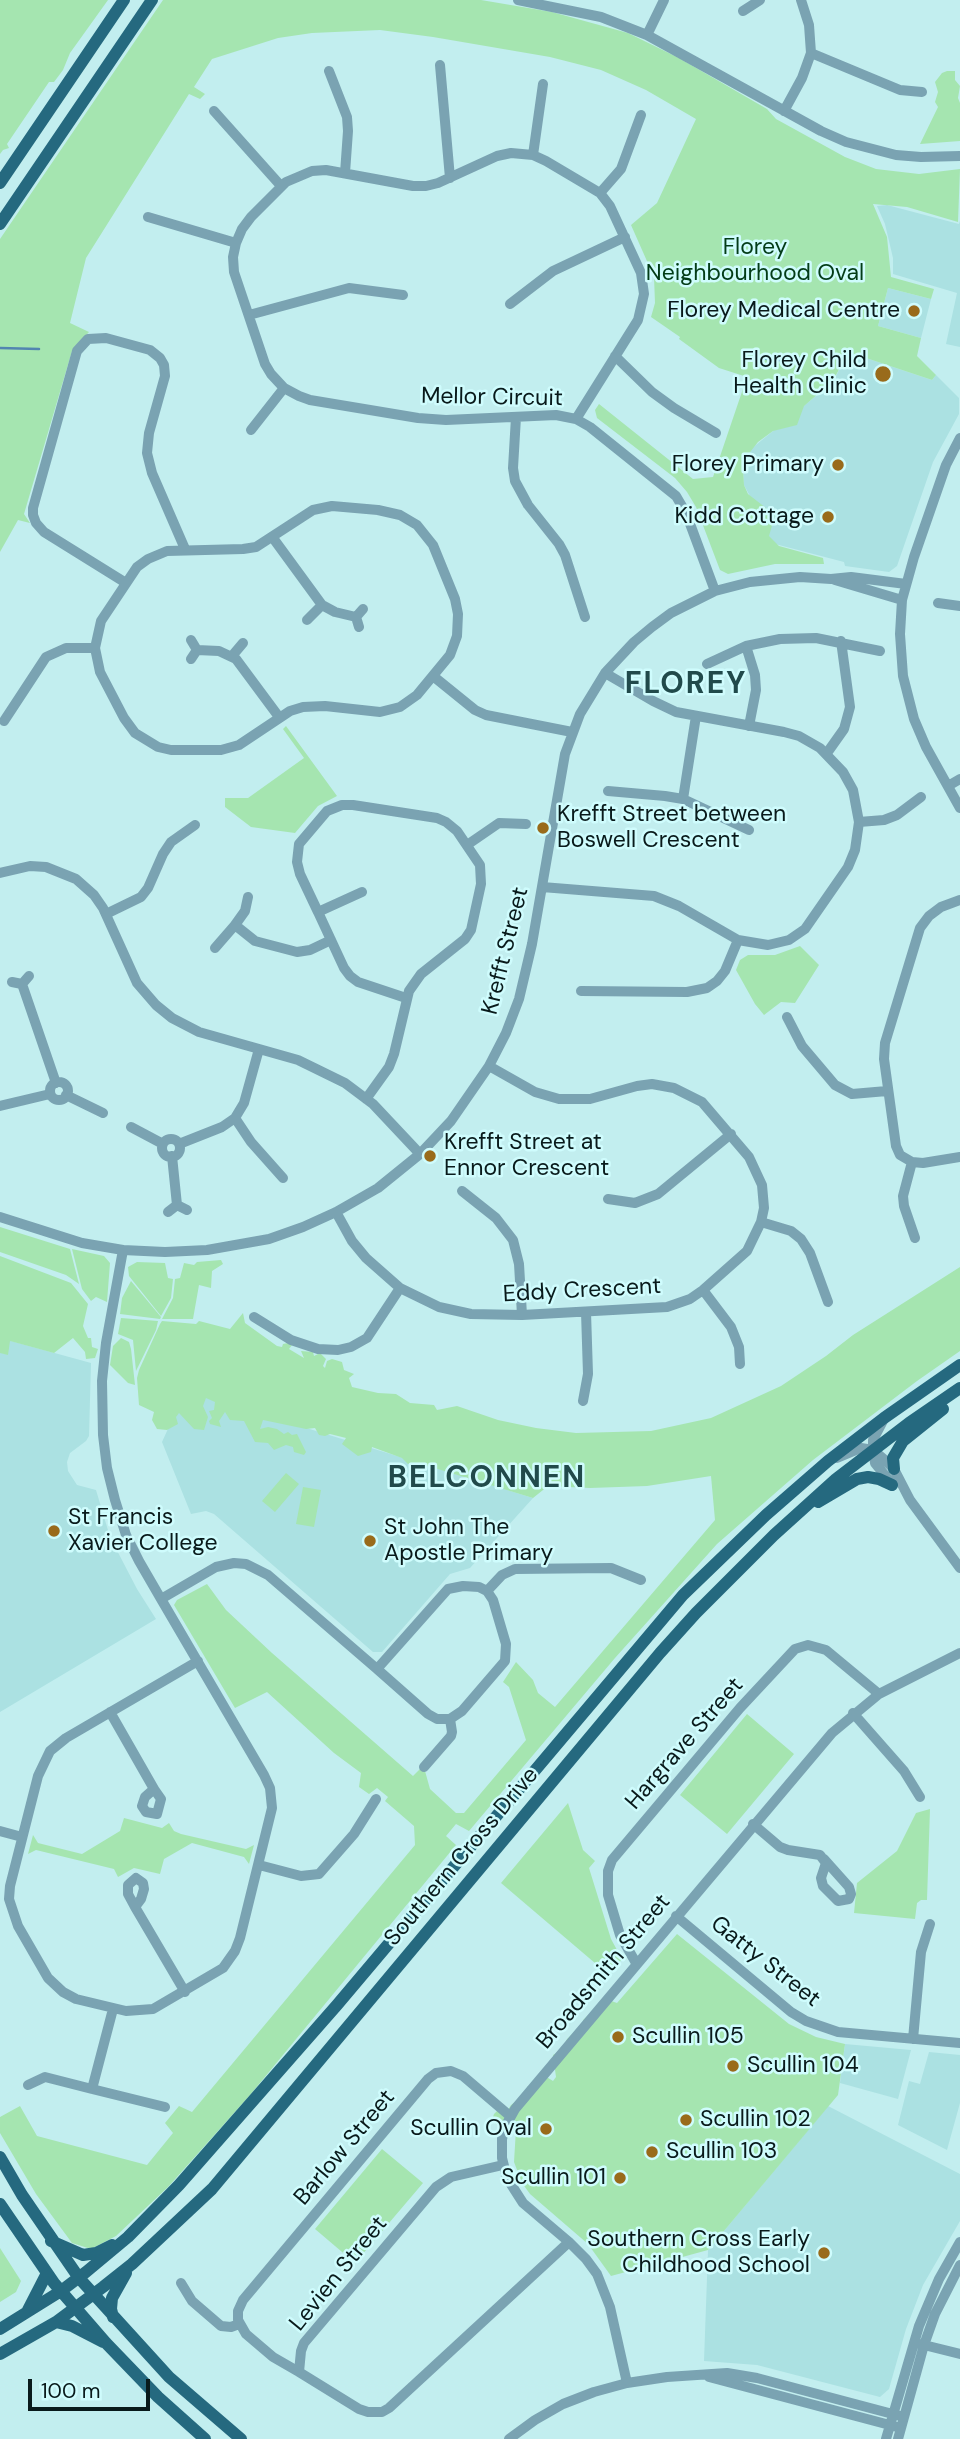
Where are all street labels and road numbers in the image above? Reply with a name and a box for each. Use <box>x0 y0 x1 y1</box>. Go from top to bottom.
street label: Mellor Circuit <box>421 383 563 413</box>
street label: Krefft Street <box>477 884 535 1018</box>
street label: Eddy Crescent <box>502 1273 662 1309</box>
street label: Hargrave Street <box>620 1672 750 1816</box>
street label: Southern Cross Drive <box>379 1762 545 1952</box>
street label: Broadsmith Street <box>531 1889 677 2055</box>
street label: Gatty Street <box>705 1911 825 2013</box>
street label: Barlow Street <box>289 2085 401 2211</box>
street label: Levien Street <box>284 2211 394 2337</box>

